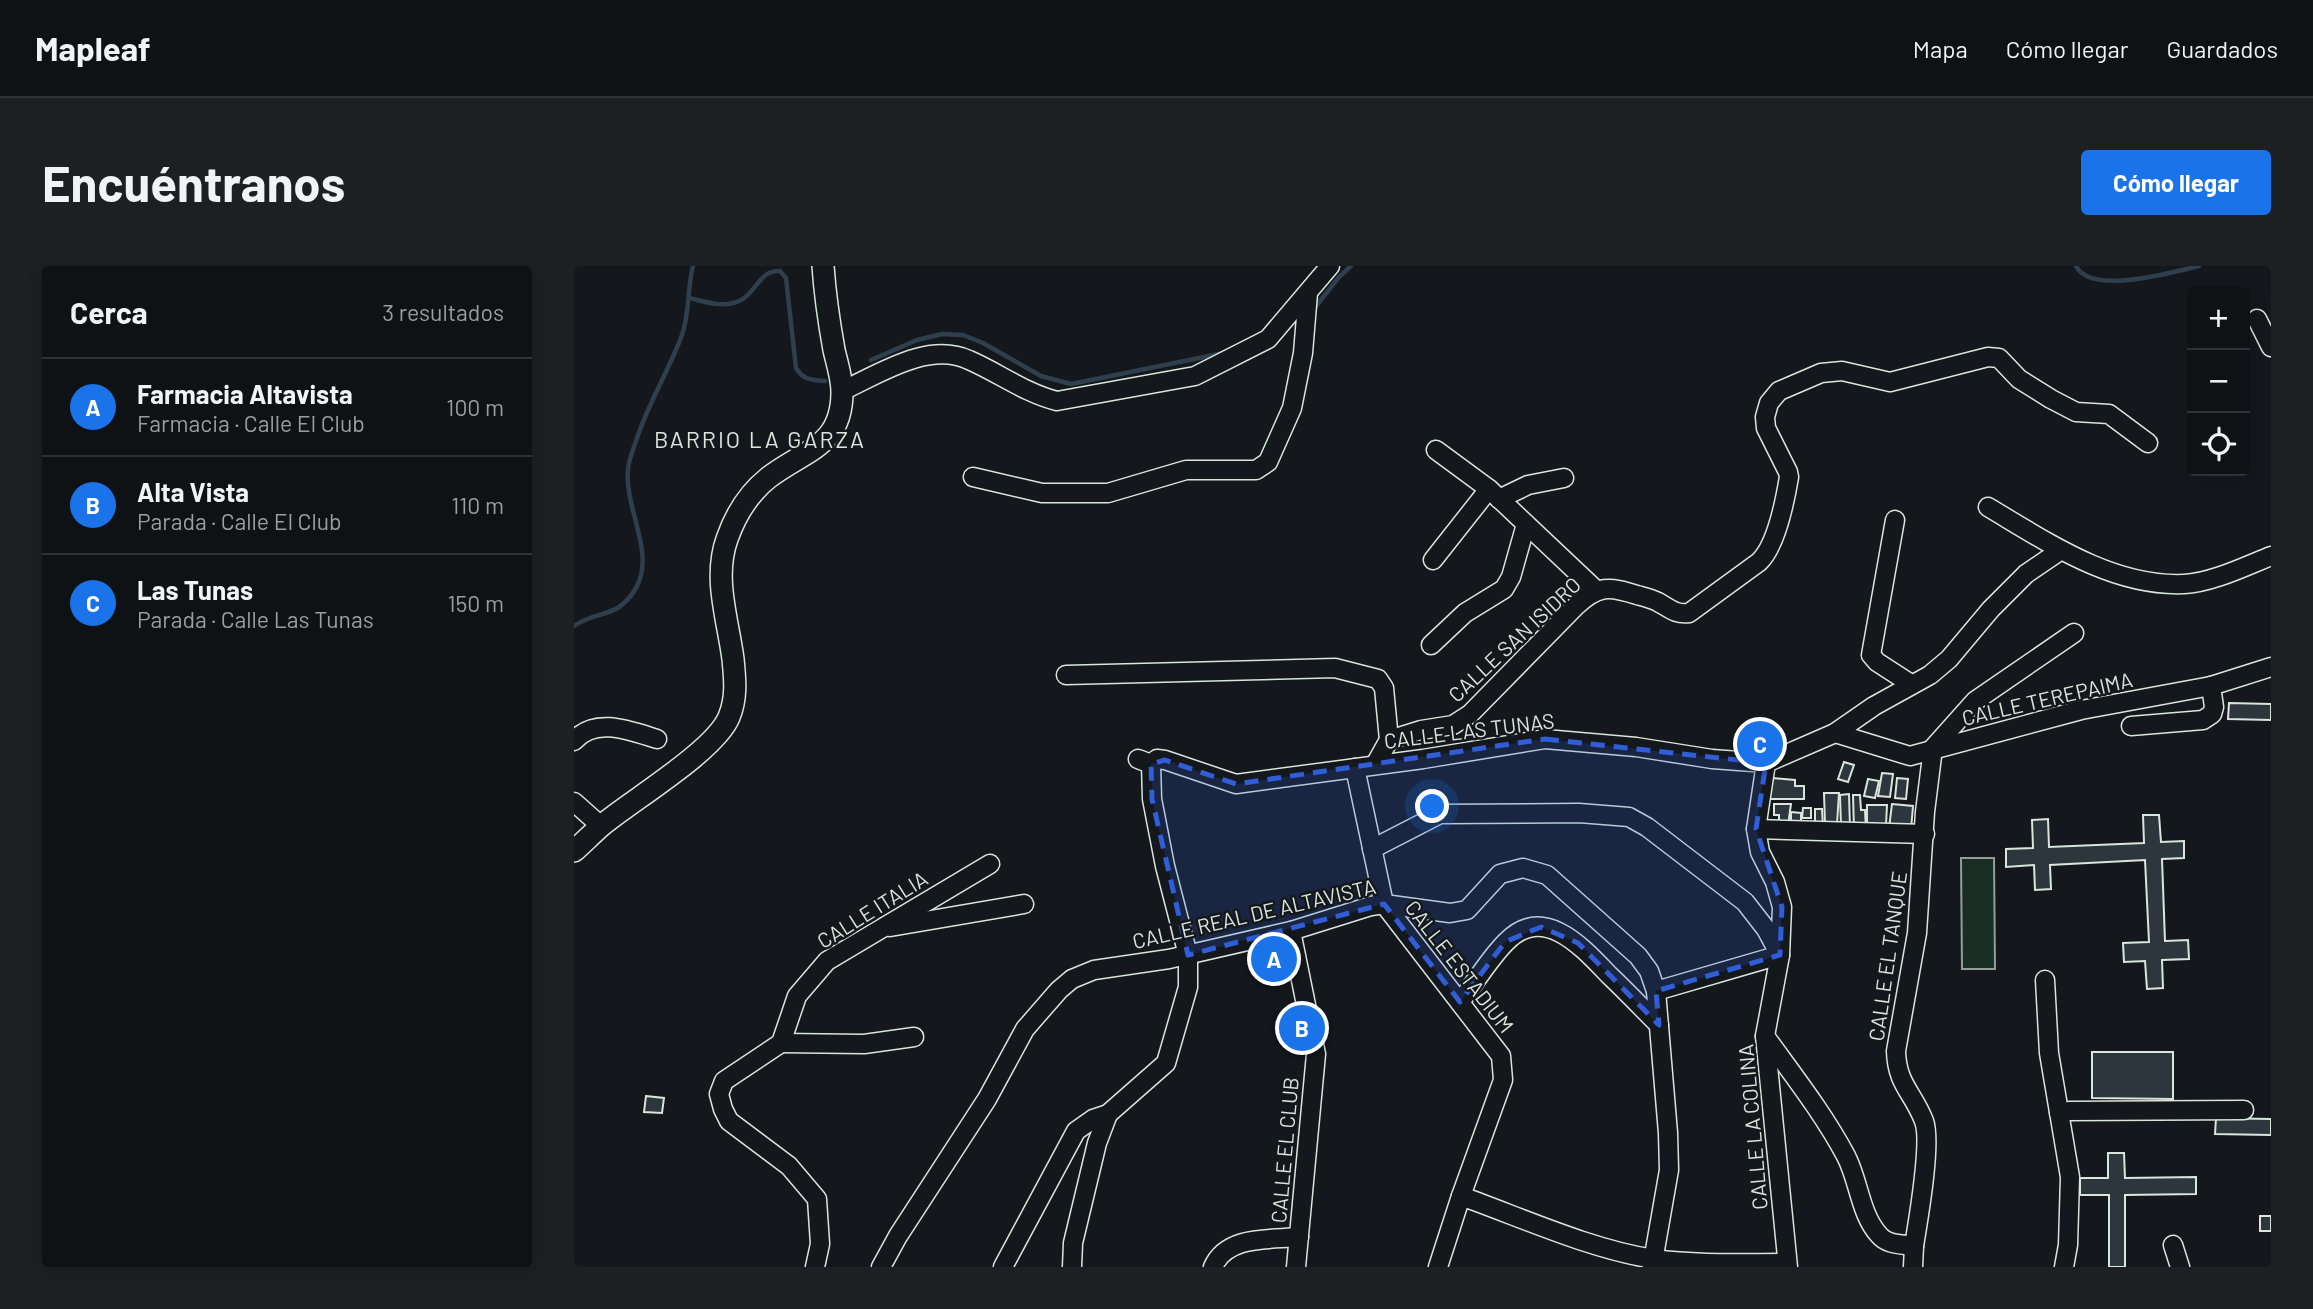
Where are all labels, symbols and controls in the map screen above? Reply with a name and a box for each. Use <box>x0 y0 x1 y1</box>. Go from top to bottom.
text: Mapleaf <box>35 28 151 68</box>
text: Mapa <box>1913 34 1968 63</box>
text: Cómo llegar <box>2006 34 2128 63</box>
text: Guardados <box>2166 34 2278 63</box>
button: Cómo llegar <box>2081 150 2271 215</box>
text: Encuéntranos <box>42 153 345 212</box>
map controls <box>2187 287 2250 476</box>
button: + <box>2187 287 2250 350</box>
text: Cerca <box>70 294 148 330</box>
text: 3 resultados <box>382 298 504 326</box>
button: − <box>2187 350 2250 413</box>
text: Farmacia Altavista <box>137 378 353 409</box>
text: A <box>85 393 101 421</box>
text: 100 m <box>446 393 504 421</box>
text: Farmacia · Calle El Club <box>137 409 365 437</box>
button: locate <box>2187 413 2250 476</box>
district label: BARRIO LA GARZA <box>654 425 866 453</box>
text: Alta Vista <box>137 476 249 507</box>
text: B <box>86 491 100 519</box>
text: 110 m <box>451 491 504 519</box>
text: Parada · Calle El Club <box>137 507 342 535</box>
street label: CALLE SAN ISIDRO <box>1443 571 1585 707</box>
text: Las Tunas <box>137 574 253 605</box>
text: C <box>86 589 100 617</box>
text: 150 m <box>448 589 504 617</box>
text: Parada · Calle Las Tunas <box>137 605 374 633</box>
street label: CALLE TEREPAIMA <box>1959 666 2135 730</box>
street label: CALLE LAS TUNAS <box>1382 707 1556 753</box>
pin: C <box>1737 718 1783 770</box>
your location <box>1415 789 1449 823</box>
street label: CALLE ITALIA <box>812 865 932 953</box>
street label: CALLE EL TANQUE <box>1863 869 1911 1043</box>
street label: CALLE REAL DE ALTAVISTA <box>1130 873 1378 953</box>
street label: CALLE ESTADIUM <box>1400 895 1520 1037</box>
pin: A <box>1251 933 1297 985</box>
pin: B <box>1279 1002 1325 1054</box>
street label: CALLE LA COLINA <box>1732 1043 1772 1211</box>
street label: CALLE EL CLUB <box>1265 1076 1303 1224</box>

